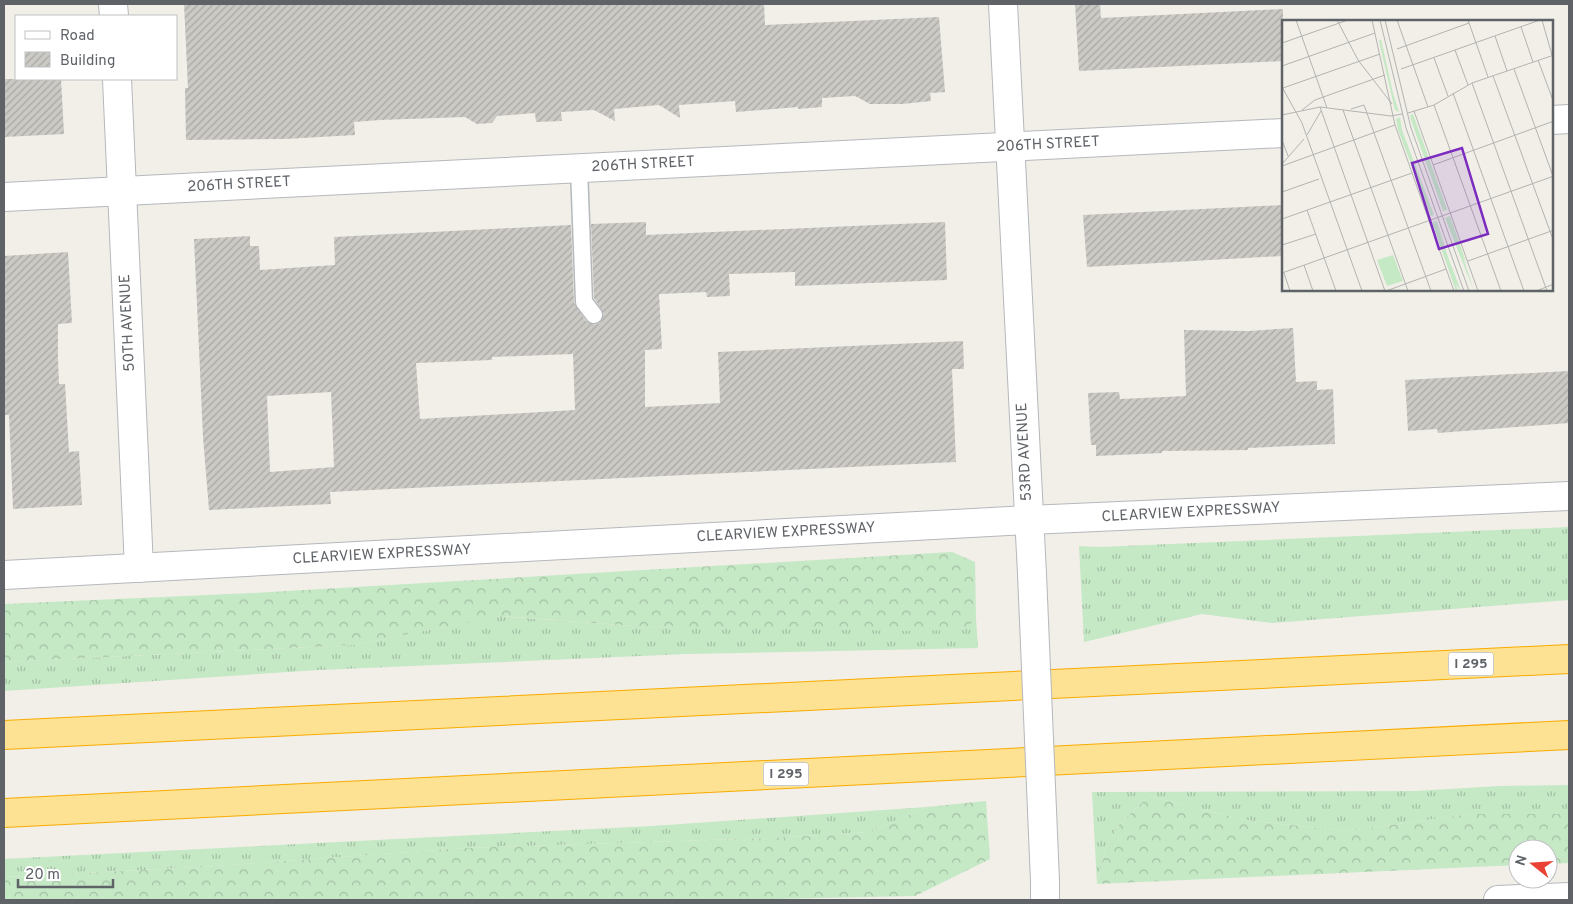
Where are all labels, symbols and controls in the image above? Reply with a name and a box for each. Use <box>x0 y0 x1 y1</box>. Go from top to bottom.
legend <box>15 15 178 80</box>
inset map <box>1282 20 1553 291</box>
text: Road <box>60 27 95 46</box>
text: Building <box>60 52 115 71</box>
street label: 206TH STREET <box>996 133 1100 157</box>
street label: 206TH STREET <box>591 153 695 177</box>
street label: 206TH STREET <box>187 173 291 197</box>
street label: 50TH AVENUE <box>116 274 140 372</box>
street label: 53RD AVENUE <box>1013 402 1037 502</box>
street label: CLEARVIEW EXPRESSWAY <box>1101 499 1281 527</box>
street label: CLEARVIEW EXPRESSWAY <box>696 519 876 547</box>
street label: CLEARVIEW EXPRESSWAY <box>292 541 472 569</box>
road number: I 295 <box>1448 652 1494 676</box>
road number: I 295 <box>764 762 808 786</box>
north arrow <box>1508 839 1558 889</box>
text: N <box>1512 853 1532 868</box>
scale bar <box>18 856 112 888</box>
text: 20 m <box>25 866 60 885</box>

